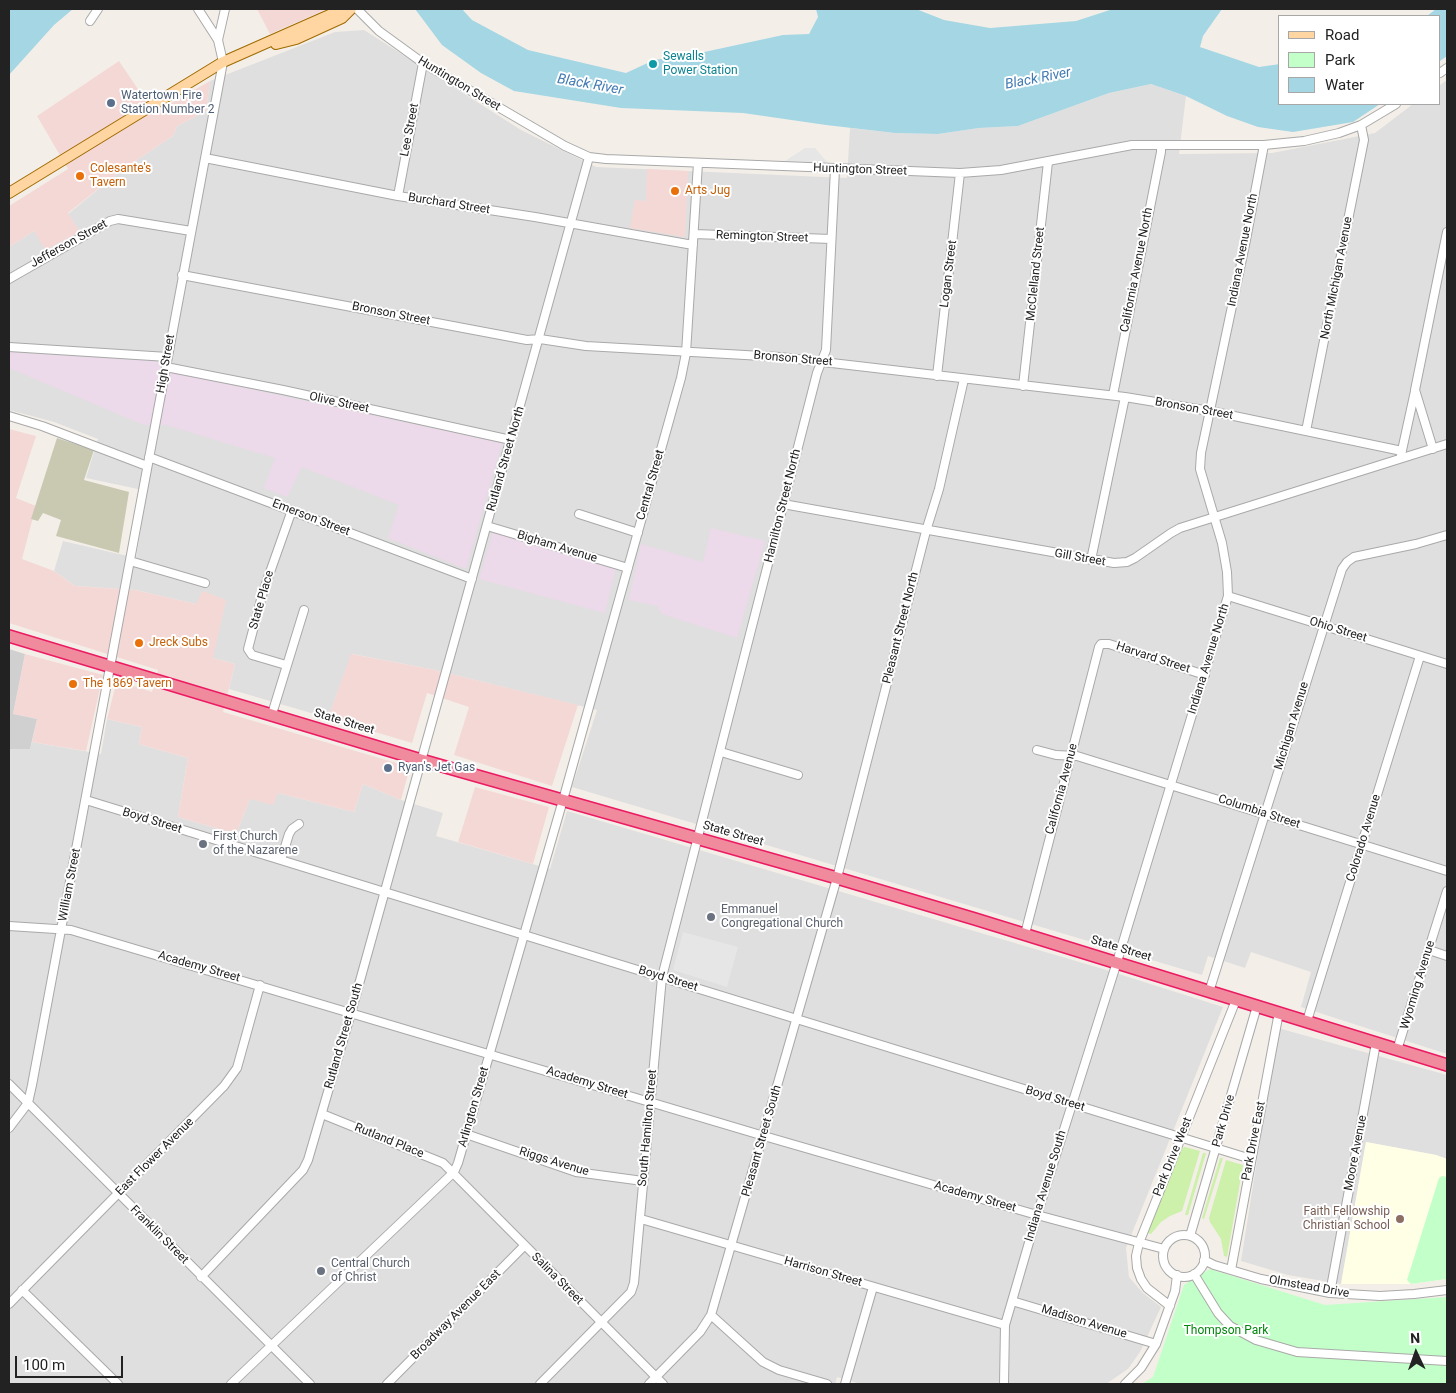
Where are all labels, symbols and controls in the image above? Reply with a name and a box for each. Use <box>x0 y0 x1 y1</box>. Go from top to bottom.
legend <box>1278 15 1441 105</box>
text: Road <box>1325 26 1359 44</box>
place label: Sewalls Power Station <box>663 50 738 78</box>
text: Park <box>1325 51 1355 69</box>
street label: Huntington Street <box>415 54 503 114</box>
marker: Sewalls Power Station <box>647 58 659 70</box>
water label: Black River <box>1004 64 1072 94</box>
water label: Black River <box>556 71 624 99</box>
text: Water <box>1325 76 1364 94</box>
place label: Watertown Fire Station Number 2 <box>121 89 214 117</box>
marker: Watertown Fire Station Number 2 <box>105 97 117 109</box>
street label: Lee Street <box>398 102 422 158</box>
street label: Huntington Street <box>813 161 907 179</box>
place label: Colesante's Tavern <box>90 162 151 190</box>
marker: Colesante's Tavern <box>74 170 86 182</box>
place label: Arts Jug <box>685 184 730 198</box>
marker: Arts Jug <box>669 185 681 197</box>
street label: Burchard Street <box>407 190 491 218</box>
street label: Indiana Avenue North <box>1225 192 1261 308</box>
street label: California Avenue North <box>1118 206 1156 334</box>
street label: North Michigan Avenue <box>1318 215 1356 341</box>
street label: Jefferson Street <box>28 217 110 271</box>
street label: McClelland Street <box>1024 226 1048 322</box>
street label: Remington Street <box>716 228 808 246</box>
street label: Logan Street <box>938 239 960 309</box>
street label: Bronson Street <box>351 299 431 329</box>
street label: High Street <box>154 333 178 395</box>
street label: Bronson Street <box>753 348 833 370</box>
street label: Olive Street <box>308 390 370 416</box>
street label: Bronson Street <box>1154 395 1234 423</box>
street label: Rutland Street North <box>484 405 528 513</box>
street label: Central Street <box>634 448 668 522</box>
street label: Hamilton Street North <box>762 448 804 564</box>
street label: Emerson Street <box>270 497 352 539</box>
street label: Bigham Avenue <box>515 528 599 566</box>
street label: Gill Street <box>1053 546 1107 570</box>
street label: State Place <box>247 569 277 631</box>
street label: Pleasant Street North <box>880 571 922 685</box>
street label: Indiana Avenue North <box>1185 602 1233 716</box>
street label: Ohio Street <box>1308 614 1368 646</box>
place label: Jreck Subs <box>149 636 208 650</box>
marker: Jreck Subs <box>133 637 145 649</box>
street label: Harvard Street <box>1114 639 1192 677</box>
place label: The 1869 Tavern <box>83 677 172 691</box>
marker: The 1869 Tavern <box>67 678 79 690</box>
street label: Michigan Avenue <box>1272 680 1312 772</box>
street label: State Street <box>312 706 376 738</box>
street label: California Avenue <box>1043 742 1081 836</box>
place label: Ryan's Jet Gas <box>398 761 475 775</box>
marker: Ryan's Jet Gas <box>382 762 394 774</box>
street label: Columbia Street <box>1216 792 1302 832</box>
street label: Colorado Avenue <box>1344 793 1384 883</box>
street label: Boyd Street <box>121 805 183 837</box>
street label: State Street <box>701 818 765 850</box>
place label: First Church of the Nazarene <box>213 830 298 858</box>
marker: First Church of the Nazarene <box>197 838 209 850</box>
street label: William Street <box>56 847 84 923</box>
place label: Emmanuel Congregational Church <box>721 903 843 931</box>
marker: Emmanuel Congregational Church <box>705 911 717 923</box>
street label: State Street <box>1089 933 1153 965</box>
street label: Wyoming Avenue <box>1398 939 1438 1031</box>
street label: Academy Street <box>156 948 242 986</box>
street label: Boyd Street <box>637 963 699 995</box>
street label: Rutland Street South <box>322 981 366 1091</box>
street label: Academy Street <box>544 1064 630 1102</box>
street label: Arlington Street <box>456 1065 492 1149</box>
street label: South Hamilton Street <box>636 1069 660 1187</box>
street label: Boyd Street <box>1024 1083 1086 1115</box>
street label: Pleasant Street South <box>739 1084 785 1198</box>
street label: Park Drive <box>1210 1093 1238 1149</box>
street label: Park Drive East <box>1239 1100 1269 1182</box>
street label: Moore Avenue <box>1342 1114 1370 1192</box>
street label: East Flower Avenue <box>113 1115 197 1199</box>
street label: Park Drive West <box>1151 1115 1195 1199</box>
street label: Rutland Place <box>352 1121 426 1161</box>
street label: Indiana Avenue South <box>1022 1129 1070 1243</box>
street label: Riggs Avenue <box>517 1145 591 1179</box>
street label: Academy Street <box>932 1178 1018 1216</box>
street label: Franklin Street <box>127 1203 191 1267</box>
place label: Faith Fellowship Christian School <box>1303 1205 1390 1233</box>
marker: Faith Fellowship Christian School <box>1394 1213 1406 1225</box>
street label: Salina Street <box>528 1250 586 1308</box>
street label: Harrison Street <box>782 1254 864 1290</box>
place label: Central Church of Christ <box>331 1257 410 1285</box>
marker: Central Church of Christ <box>315 1265 327 1277</box>
street label: Broadway Avenue East <box>408 1267 504 1363</box>
street label: Olmstead Drive <box>1268 1273 1350 1301</box>
street label: Madison Avenue <box>1040 1302 1128 1342</box>
park label: Thompson Park <box>1184 1324 1268 1338</box>
north arrow <box>1391 1328 1441 1378</box>
text: N <box>1410 1330 1421 1346</box>
scale bar <box>18 1346 125 1378</box>
text: 100 m <box>23 1356 65 1374</box>

